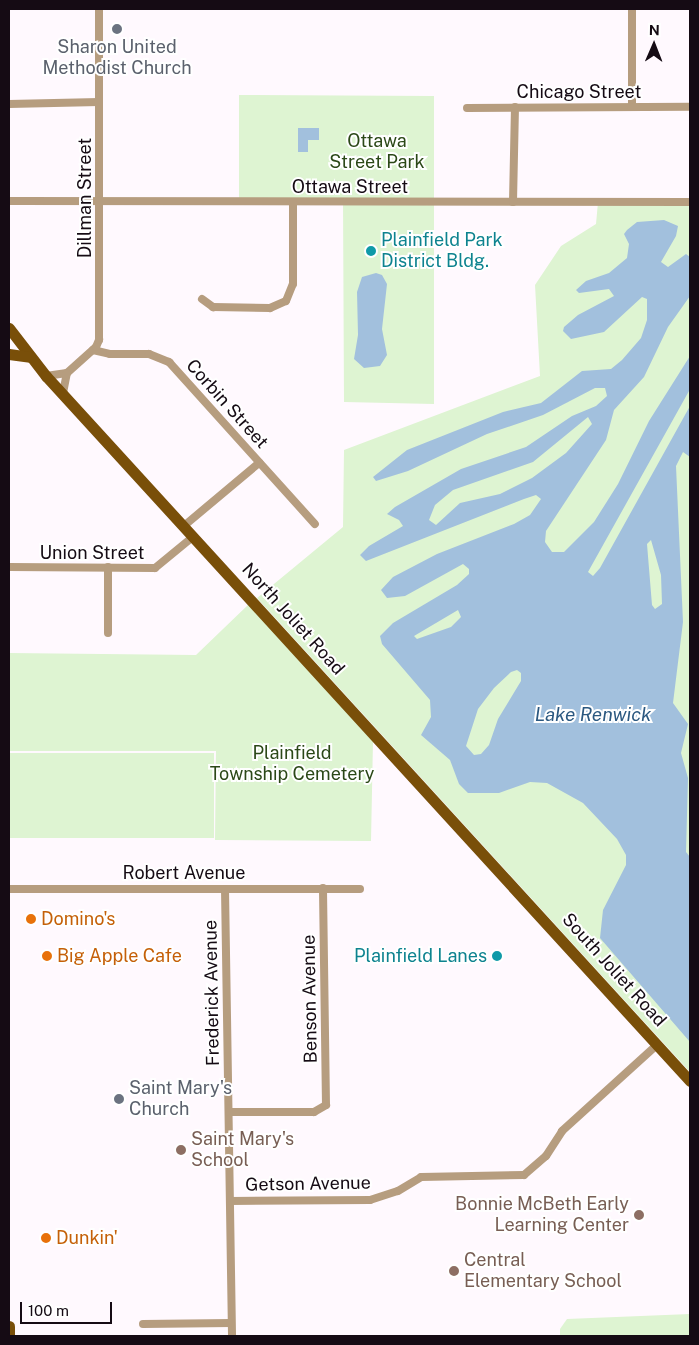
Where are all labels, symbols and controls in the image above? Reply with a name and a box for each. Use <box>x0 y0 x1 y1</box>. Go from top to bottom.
north arrow <box>629 20 679 70</box>
text: N <box>649 22 660 38</box>
marker: Sharon United Methodist Church <box>111 23 123 35</box>
place label: Sharon United Methodist Church <box>42 37 192 80</box>
street label: Chicago Street <box>517 81 641 103</box>
park label: Ottawa Street Park <box>329 131 425 173</box>
street label: Dillman Street <box>74 138 96 258</box>
street label: Ottawa Street <box>292 176 408 198</box>
place label: Plainfield Park District Bldg. <box>381 230 503 272</box>
marker: Plainfield Park District Bldg. <box>365 245 377 257</box>
street label: Corbin Street <box>181 355 273 453</box>
street label: Union Street <box>40 542 144 564</box>
street label: North Joliet Road <box>237 559 349 679</box>
water label: Lake Renwick <box>535 704 651 726</box>
park label: Plainfield Township Cemetery <box>210 743 374 786</box>
street label: Robert Avenue <box>123 862 245 884</box>
place label: Domino's <box>41 908 115 930</box>
street label: South Joliet Road <box>557 909 671 1031</box>
marker: Domino's <box>25 913 37 925</box>
street label: Frederick Avenue <box>200 920 224 1066</box>
street label: Benson Avenue <box>298 935 322 1063</box>
place label: Big Apple Cafe <box>57 945 182 967</box>
place label: Plainfield Lanes <box>354 945 487 967</box>
marker: Big Apple Cafe <box>41 950 53 962</box>
marker: Plainfield Lanes <box>491 950 503 962</box>
place label: Saint Mary's Church <box>129 1078 232 1120</box>
marker: Saint Mary's Church <box>113 1093 125 1105</box>
place label: Saint Mary's School <box>191 1129 294 1172</box>
marker: Saint Mary's School <box>175 1144 187 1156</box>
street label: Getson Avenue <box>245 1172 371 1196</box>
place label: Bonnie McBeth Early Learning Center <box>455 1194 629 1236</box>
marker: Bonnie McBeth Early Learning Center <box>633 1209 645 1221</box>
place label: Dunkin' <box>56 1227 118 1249</box>
marker: Dunkin' <box>40 1232 52 1244</box>
place label: Central Elementary School <box>464 1250 622 1292</box>
marker: Central Elementary School <box>448 1265 460 1277</box>
scale bar <box>22 1292 115 1324</box>
text: 100 m <box>28 1302 69 1319</box>

